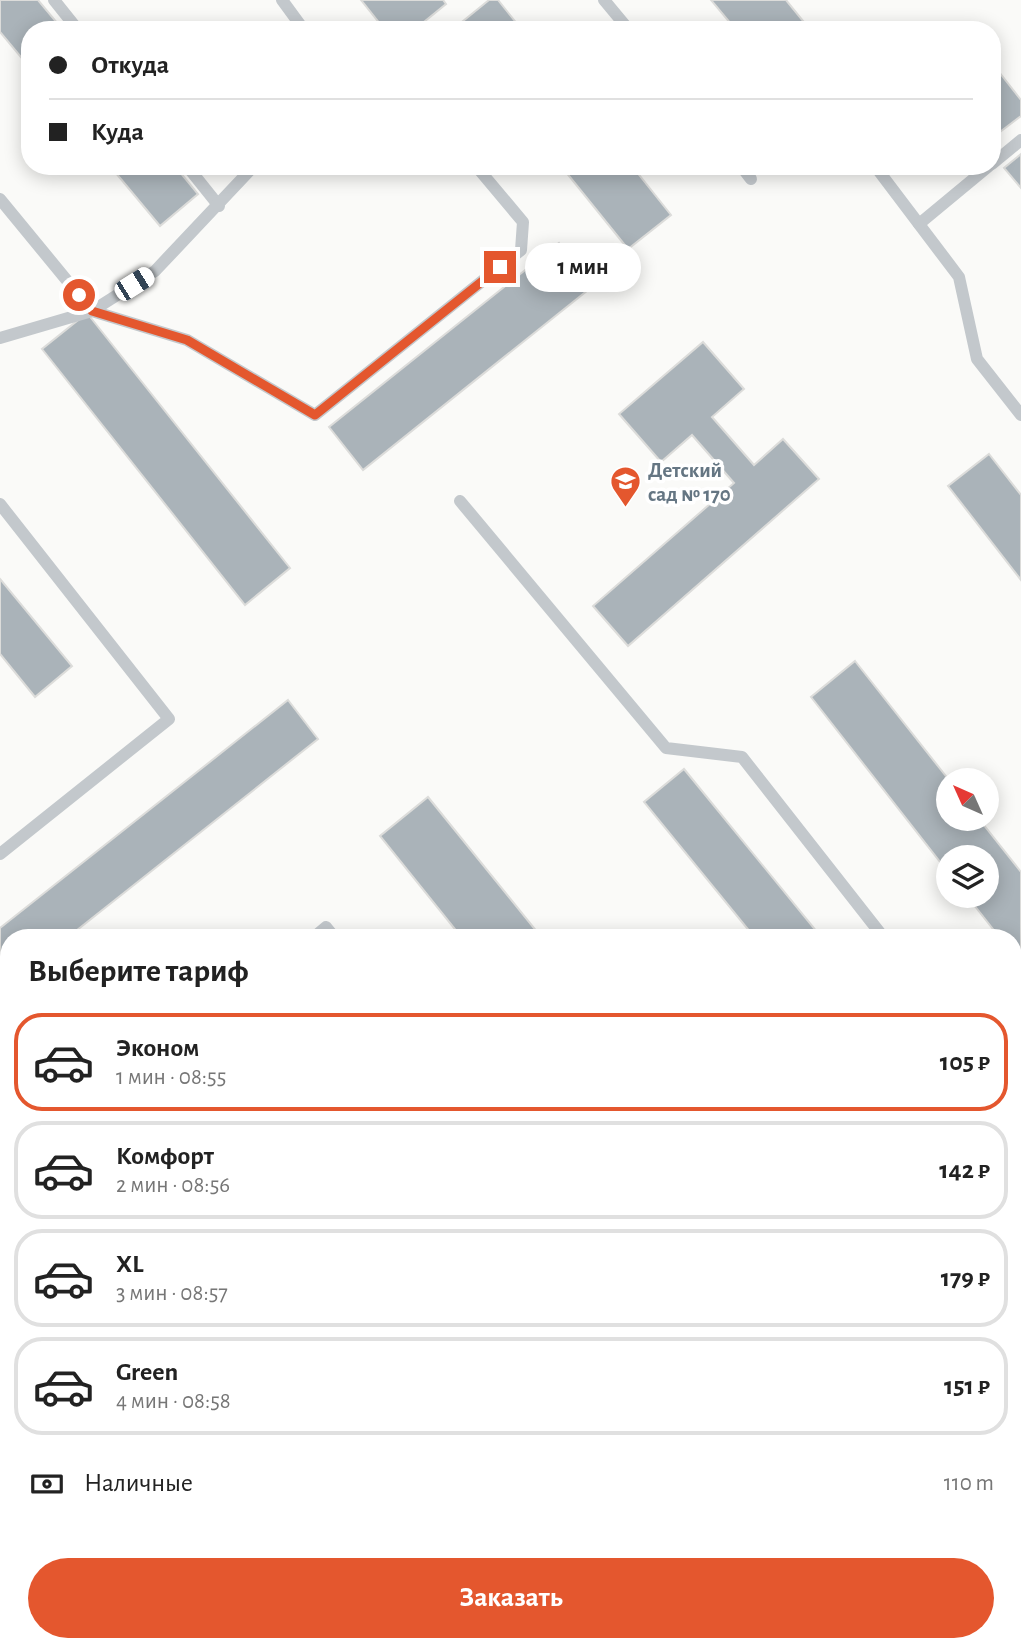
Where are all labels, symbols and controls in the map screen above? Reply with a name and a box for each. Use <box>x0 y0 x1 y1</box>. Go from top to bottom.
text: Откуда <box>91 52 169 78</box>
text: Куда <box>91 119 144 145</box>
callout: 1 мин <box>524 243 640 292</box>
route end <box>484 251 516 283</box>
text: 1 мин <box>557 256 609 279</box>
car <box>111 264 158 304</box>
route start <box>63 279 95 311</box>
place label: Детский сад № 170 <box>648 460 731 505</box>
school or university icon: Детский сад № 170 <box>608 465 642 509</box>
north arrow <box>936 768 999 831</box>
map controls <box>936 768 999 908</box>
button: layers <box>936 845 999 908</box>
text: Выберите тариф <box>28 955 249 987</box>
icon: car <box>32 1031 95 1094</box>
text: Эконом <box>116 1035 199 1061</box>
text: 105 ₽ <box>940 1049 990 1075</box>
text: 1 мин · 08:55 <box>116 1066 226 1089</box>
icon: car <box>32 1139 95 1202</box>
text: Комфорт <box>116 1143 214 1169</box>
text: 142 ₽ <box>939 1157 990 1183</box>
text: 2 мин · 08:56 <box>116 1174 230 1197</box>
icon: car <box>32 1247 95 1310</box>
text: XL <box>116 1251 143 1277</box>
text: 179 ₽ <box>941 1265 990 1291</box>
text: 3 мин · 08:57 <box>116 1282 228 1305</box>
icon: car <box>32 1355 95 1418</box>
text: Green <box>116 1359 178 1385</box>
text: 151 ₽ <box>944 1373 990 1399</box>
text: 4 мин · 08:58 <box>116 1390 231 1413</box>
icon: cash <box>28 1465 66 1503</box>
text: Наличные <box>84 1470 193 1496</box>
text: 110 m <box>944 1472 994 1495</box>
button: Заказать <box>28 1558 994 1638</box>

